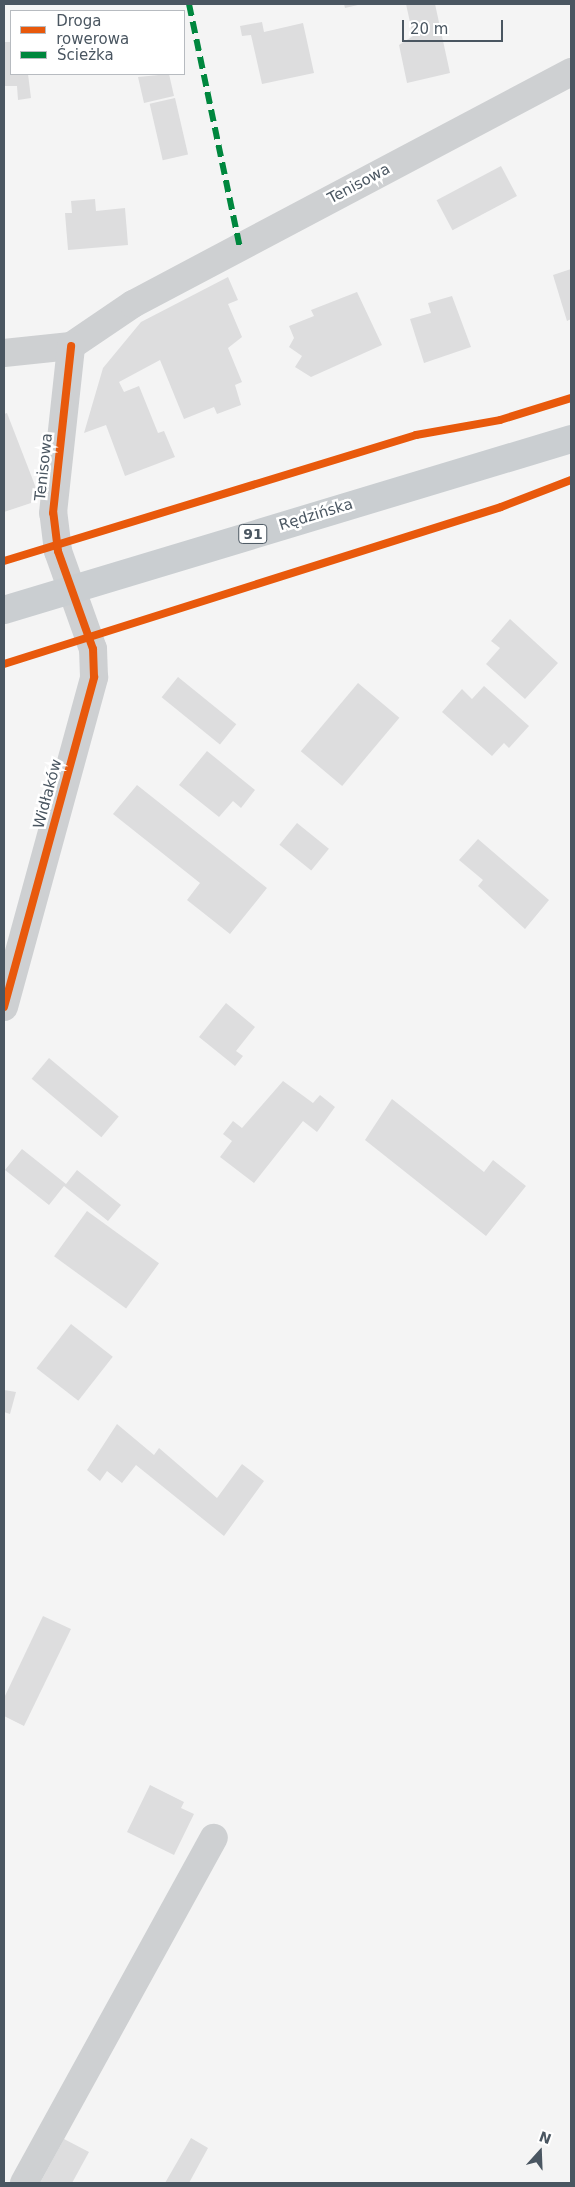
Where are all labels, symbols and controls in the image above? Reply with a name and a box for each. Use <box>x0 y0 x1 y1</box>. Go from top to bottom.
legend <box>10 10 185 75</box>
scale bar <box>405 10 506 42</box>
text: Droga rowerowa <box>56 12 129 48</box>
text: 20 m <box>410 20 448 38</box>
text: Ścieżka <box>57 46 114 64</box>
street label: Tenisowa <box>325 160 393 208</box>
street label: Tenisowa <box>31 432 57 502</box>
street label: Rędzińska <box>277 495 355 535</box>
road number: 91 <box>238 522 268 546</box>
street label: Widłaków <box>30 757 66 831</box>
north arrow <box>515 2127 565 2177</box>
text: N <box>537 2128 553 2147</box>

